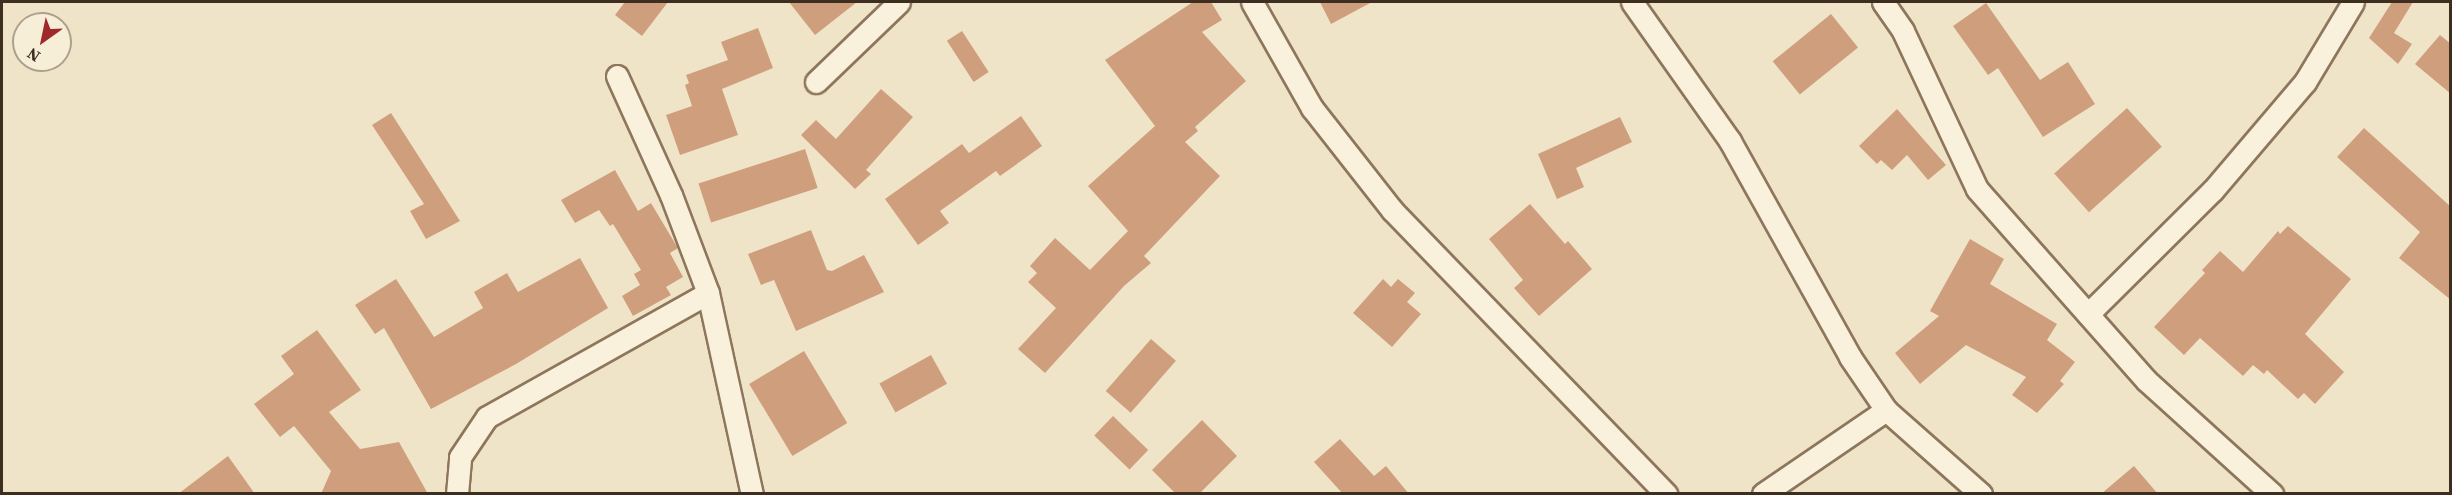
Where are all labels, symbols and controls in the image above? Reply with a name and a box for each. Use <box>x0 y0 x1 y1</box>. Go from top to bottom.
north arrow <box>12 12 72 72</box>
text: N <box>22 43 44 68</box>

